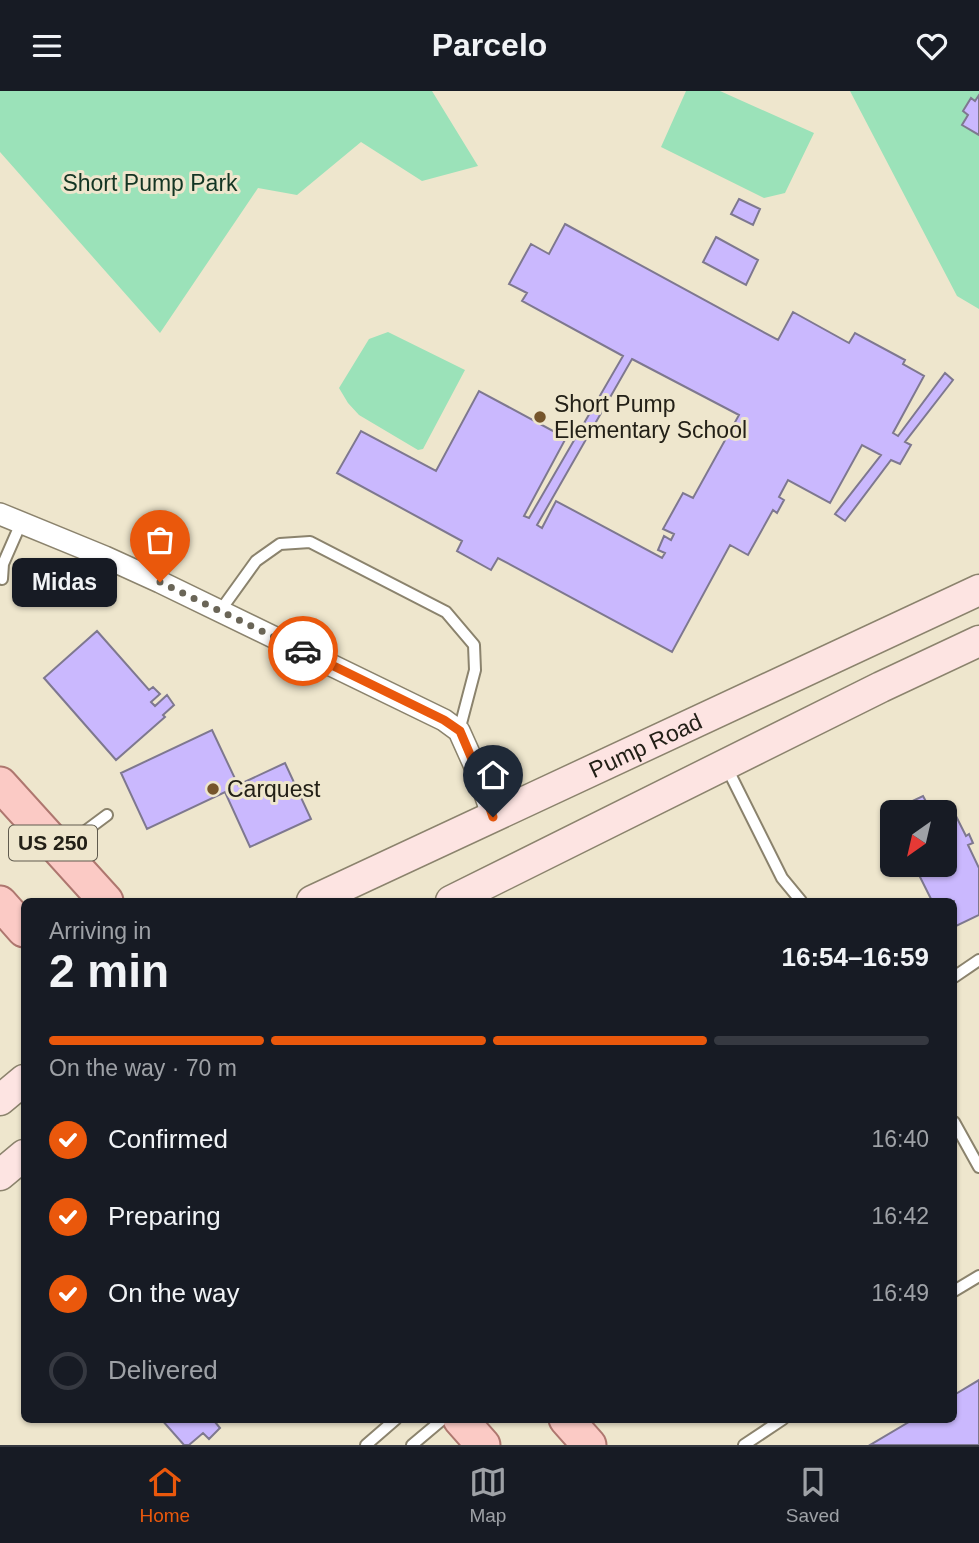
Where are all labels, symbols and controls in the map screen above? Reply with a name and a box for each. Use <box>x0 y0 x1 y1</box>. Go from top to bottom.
icon: menu <box>28 27 66 65</box>
text: Parcelo <box>432 27 547 63</box>
icon: heart <box>913 27 951 65</box>
park label: Short Pump Park <box>62 170 238 196</box>
place label: Short Pump Elementary School <box>554 391 747 443</box>
marker: Short Pump Elementary School <box>532 409 548 425</box>
pin <box>130 510 190 582</box>
icon: bag <box>141 521 179 559</box>
callout: Midas <box>13 557 118 607</box>
text: Midas <box>32 569 97 595</box>
courier <box>268 616 338 686</box>
icon: car <box>284 632 322 670</box>
street label: Pump Road <box>585 708 706 783</box>
pin <box>463 745 523 817</box>
icon: home <box>474 756 512 794</box>
place label: Carquest <box>227 776 321 802</box>
marker: Carquest <box>205 781 221 797</box>
north arrow <box>880 800 957 877</box>
map controls <box>880 800 957 877</box>
road number: US 250 <box>9 825 97 861</box>
text: Arriving in <box>49 918 151 944</box>
text: 16:54–16:59 <box>782 942 929 972</box>
text: 2 min <box>49 945 169 997</box>
text: On the way · 70 m <box>49 1055 237 1081</box>
icon: check <box>49 1121 87 1159</box>
text: Confirmed <box>108 1124 228 1154</box>
text: 16:40 <box>871 1126 929 1152</box>
icon: check <box>49 1198 87 1236</box>
text: Preparing <box>108 1201 221 1231</box>
text: 16:42 <box>871 1203 929 1229</box>
icon: check <box>49 1275 87 1313</box>
text: On the way <box>108 1278 240 1308</box>
text: 16:49 <box>871 1280 929 1306</box>
text: Delivered <box>108 1355 218 1385</box>
tab: Home <box>139 1463 190 1527</box>
tab: Map <box>469 1463 507 1527</box>
tab: Saved <box>786 1463 840 1527</box>

